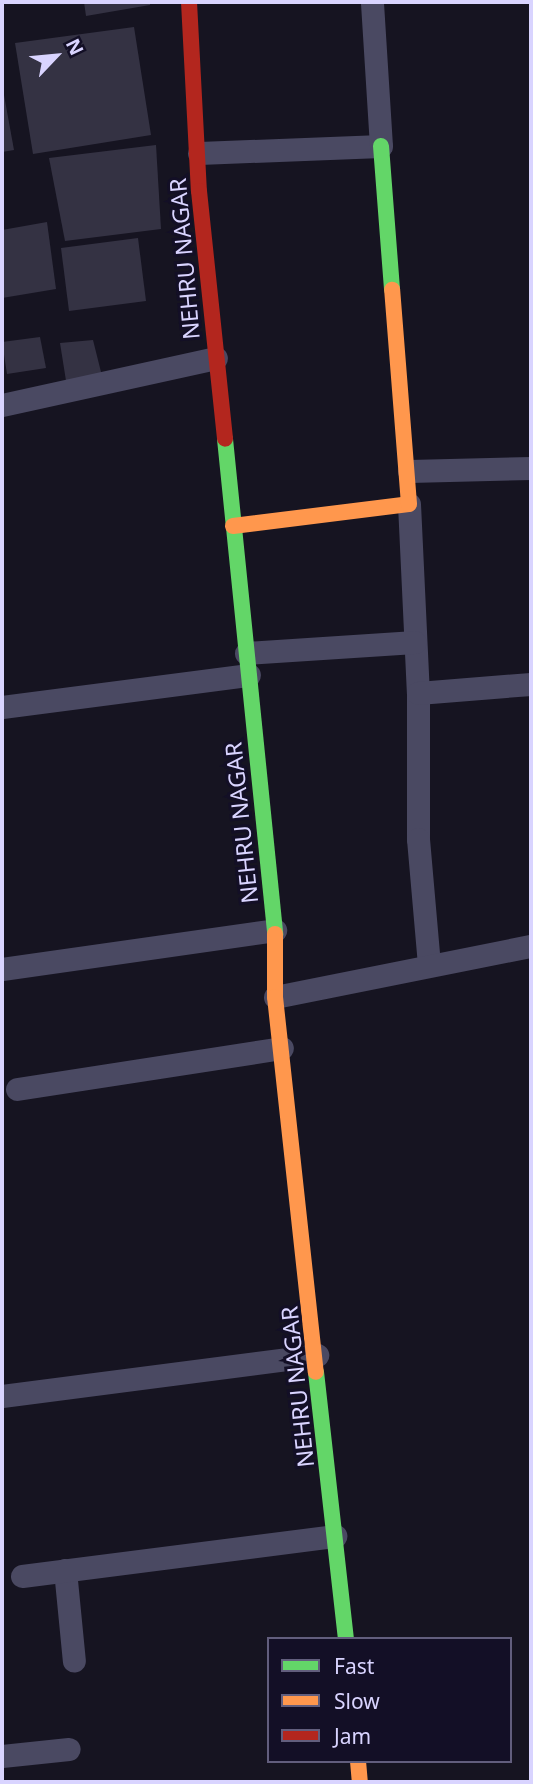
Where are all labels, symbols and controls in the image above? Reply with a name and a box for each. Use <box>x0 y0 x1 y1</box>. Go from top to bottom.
north arrow <box>21 21 91 91</box>
text: N <box>60 34 90 59</box>
street label: NEHRU NAGAR <box>163 177 205 341</box>
street label: NEHRU NAGAR <box>219 741 263 905</box>
street label: NEHRU NAGAR <box>275 1305 319 1469</box>
legend <box>267 1637 512 1763</box>
text: Fast <box>334 1652 374 1680</box>
text: Slow <box>334 1687 380 1715</box>
text: Jam <box>334 1722 371 1750</box>

